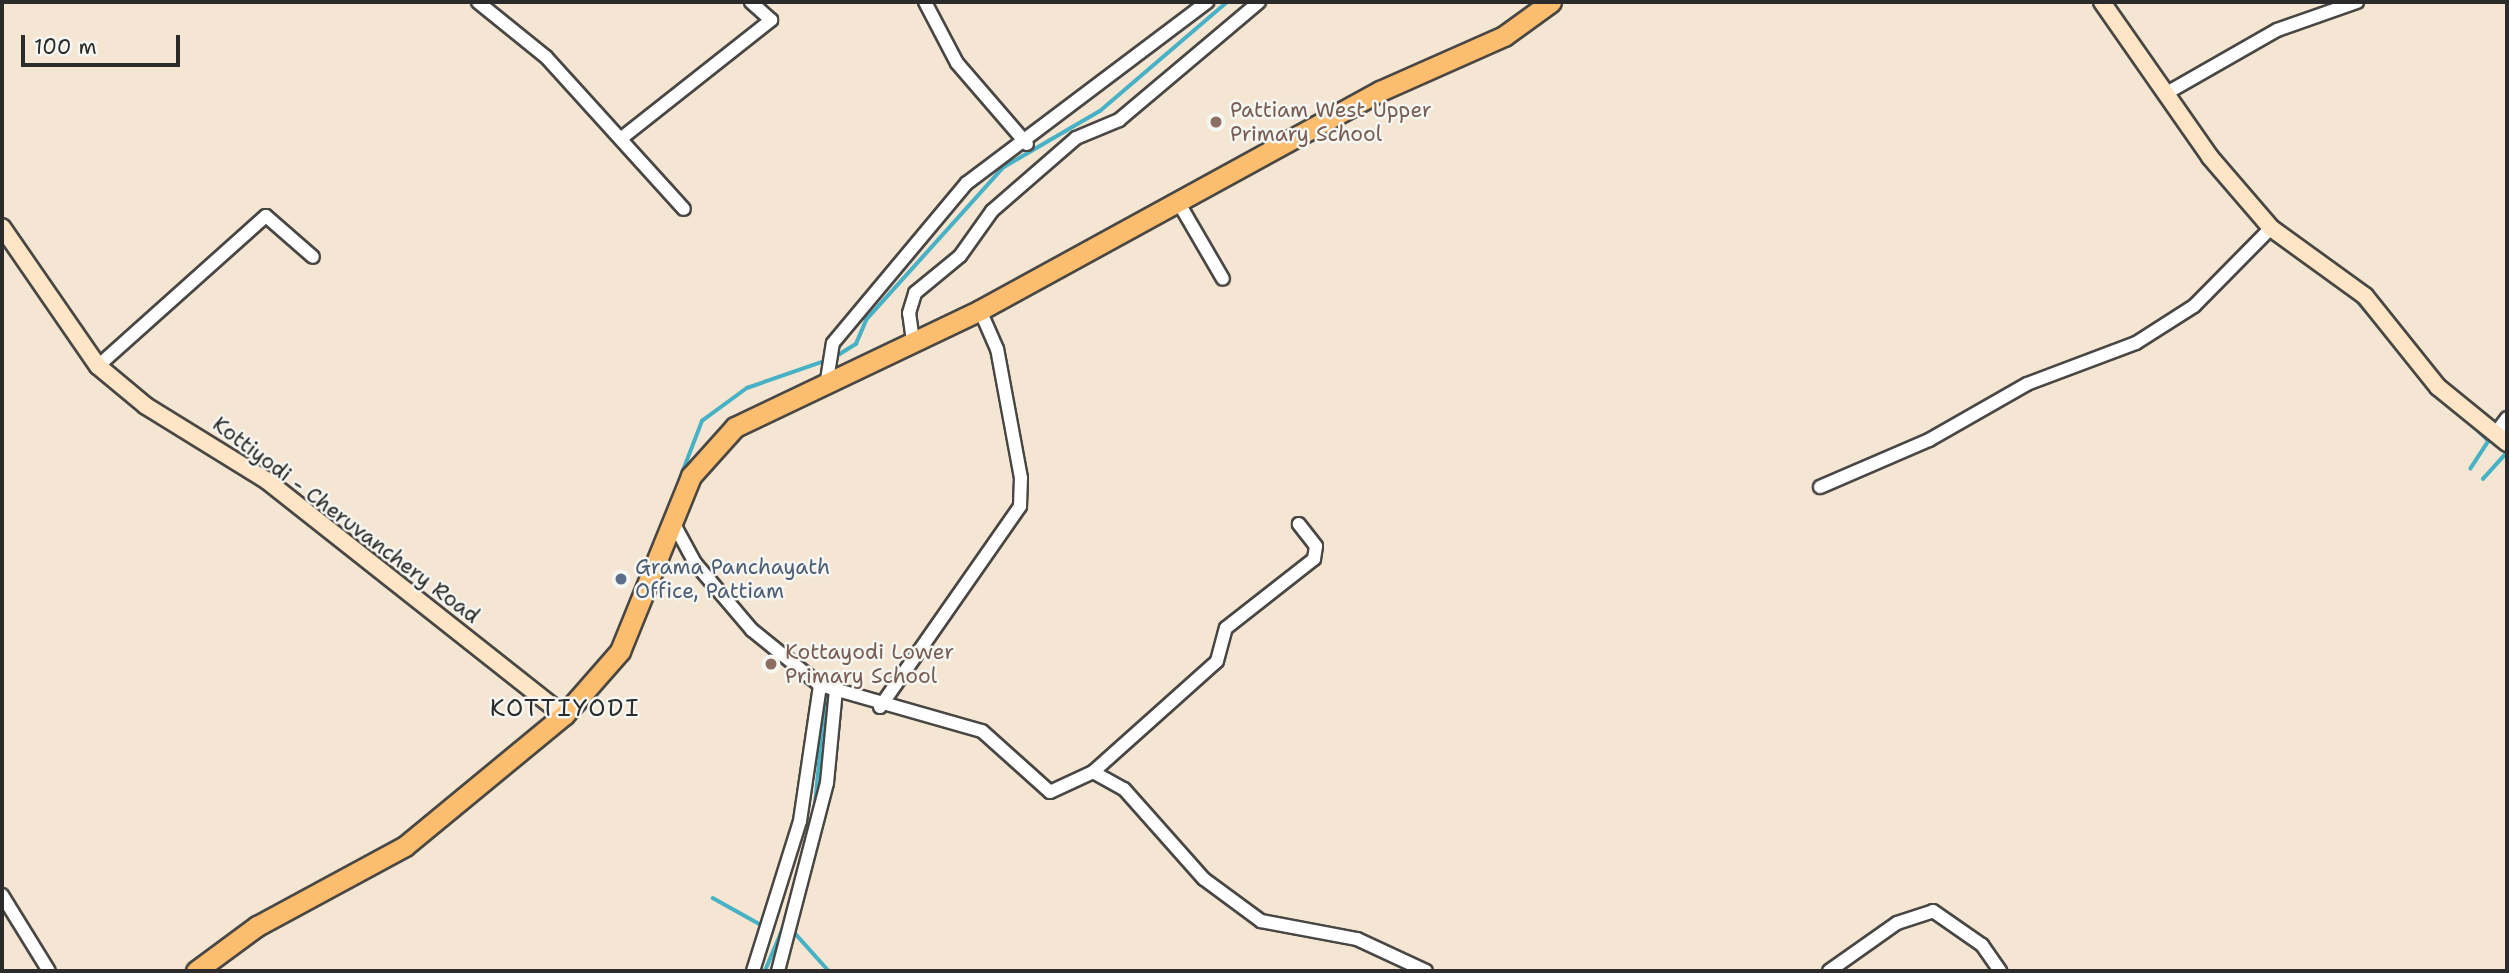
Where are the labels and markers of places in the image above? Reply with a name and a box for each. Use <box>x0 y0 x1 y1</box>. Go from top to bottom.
place label: Pattiam West Upper Primary School <box>1230 97 1432 147</box>
marker: Pattiam West Upper Primary School <box>1208 114 1224 130</box>
place label: Grama Panchayath Office, Pattiam <box>635 554 830 604</box>
marker: Grama Panchayath Office, Pattiam <box>613 571 629 587</box>
place label: Kottayodi Lower Primary School <box>785 639 954 689</box>
marker: Kottayodi Lower Primary School <box>763 656 779 672</box>

